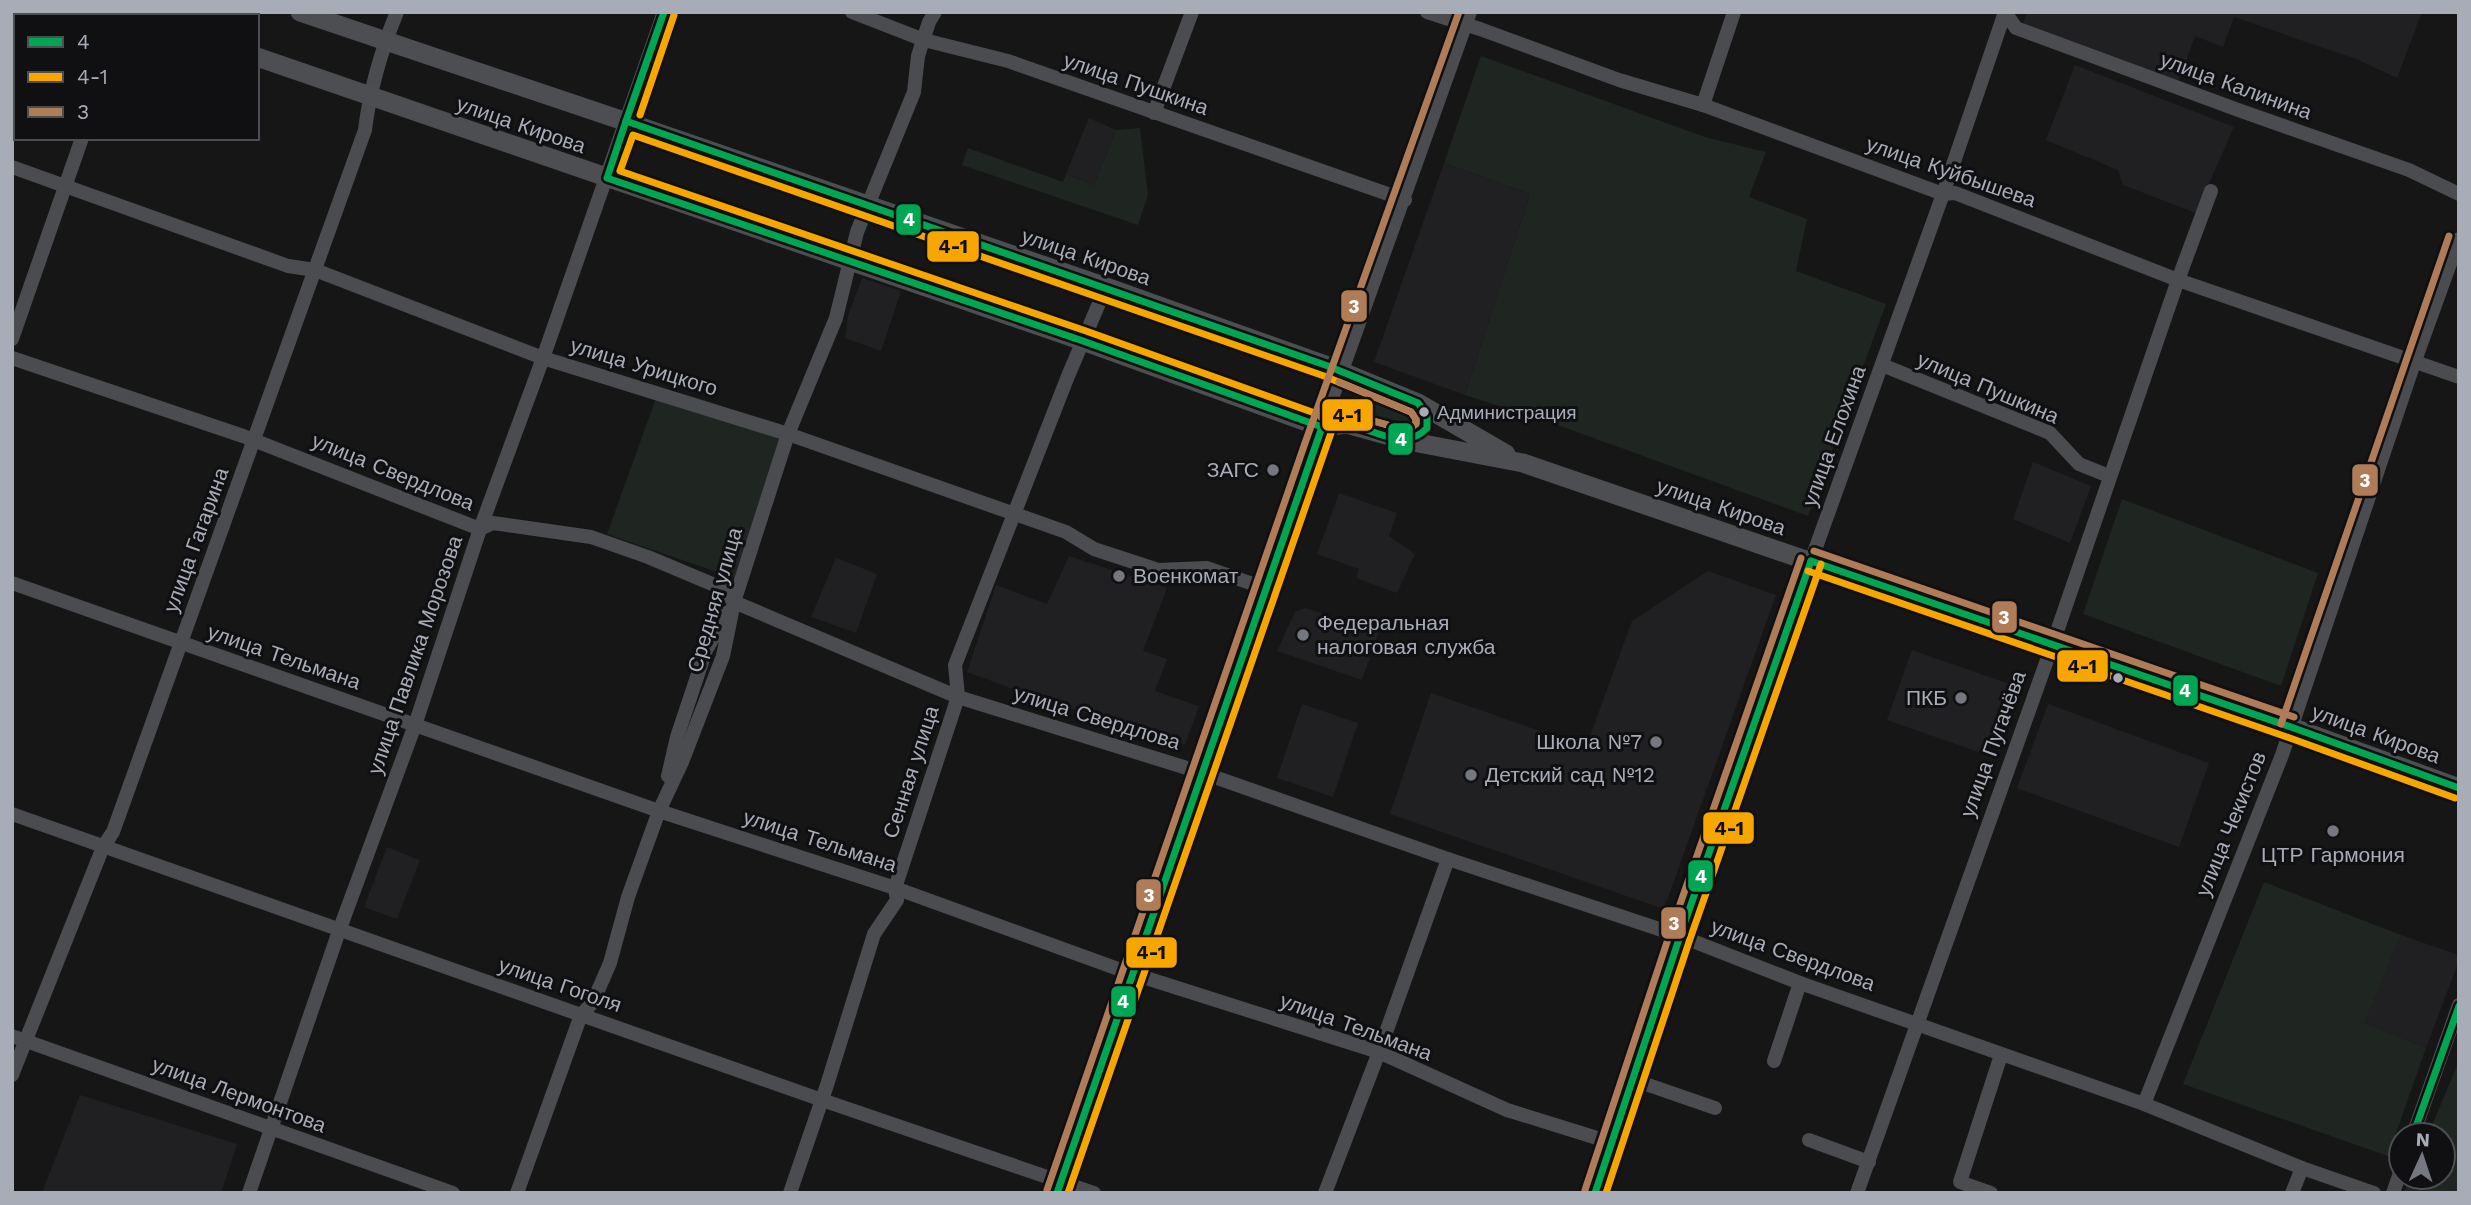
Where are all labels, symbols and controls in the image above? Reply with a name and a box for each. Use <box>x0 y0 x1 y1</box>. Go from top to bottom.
legend <box>14 14 259 140</box>
text: 4 <box>77 29 90 54</box>
street label: улица Пушкина <box>1060 47 1212 120</box>
street label: улица Калинина <box>2157 47 2316 125</box>
text: 4-1 <box>77 64 108 89</box>
street label: улица Кирова <box>453 91 589 158</box>
text: 3 <box>77 99 89 124</box>
street label: улица Куйбышева <box>1863 131 2039 212</box>
line badge: 4 <box>895 203 922 236</box>
text: 4 <box>903 208 915 231</box>
street label: улица Кирова <box>1018 223 1154 290</box>
line badge: 4-1 <box>926 230 980 263</box>
text: 4-1 <box>938 235 968 258</box>
line badge: 3 <box>1340 289 1368 323</box>
text: 3 <box>1348 295 1360 318</box>
street label: улица Урицкого <box>567 332 721 401</box>
street label: улица Пушкина <box>1914 346 2063 429</box>
street label: улица Елохина <box>1796 362 1871 510</box>
line badge: 4-1 <box>1321 398 1374 432</box>
place label: Администрация <box>1437 401 1577 424</box>
text: 4-1 <box>1332 404 1362 427</box>
marker: Администрация <box>1417 405 1431 419</box>
line badge: 4 <box>1387 422 1414 456</box>
street label: улица Свердлова <box>308 428 478 516</box>
text: 4 <box>1395 428 1407 451</box>
place label: ЗАГС <box>1207 457 1259 482</box>
marker: ЗАГС <box>1265 462 1281 478</box>
line badge: 3 <box>2351 463 2379 497</box>
street label: улица Гагарина <box>158 464 233 616</box>
text: 3 <box>2359 469 2371 492</box>
street label: улица Кирова <box>1653 473 1789 540</box>
street label: Средняя улица <box>682 524 747 675</box>
street label: улица Павлика Морозова <box>362 532 467 778</box>
place label: Военкомат <box>1133 563 1239 588</box>
marker: Военкомат <box>1111 568 1127 584</box>
line badge: 3 <box>1991 600 2018 634</box>
text: 3 <box>1998 606 2010 629</box>
place label: Федеральная налоговая служба <box>1317 610 1496 659</box>
street label: улица Тельмана <box>204 619 364 695</box>
marker: Федеральная налоговая служба <box>1295 627 1311 643</box>
line badge: 4-1 <box>2056 649 2109 683</box>
text: 4-1 <box>2067 655 2097 678</box>
street label: улица Пугачёва <box>1954 667 2031 821</box>
unlabelled marker <box>2111 671 2125 685</box>
line badge: 4 <box>2172 674 2199 707</box>
text: 4 <box>2179 679 2191 702</box>
street label: улица Свердлова <box>1011 680 1184 755</box>
place label: ПКБ <box>1906 685 1947 710</box>
marker: ПКБ <box>1953 690 1969 706</box>
street label: улица Кирова <box>2309 699 2444 768</box>
street label: Сенная улица <box>877 702 944 841</box>
place label: Школа №7 <box>1536 729 1642 754</box>
marker: Школа №7 <box>1648 734 1664 750</box>
street label: улица Чекистов <box>2190 748 2271 900</box>
place label: Детский сад №12 <box>1485 762 1655 787</box>
marker: Детский сад №12 <box>1463 767 1479 783</box>
street label: улица Тельмана <box>740 804 900 877</box>
line badge: 4-1 <box>1702 811 1755 845</box>
text: 4-1 <box>1714 817 1744 840</box>
marker: ЦТР Гармония <box>2325 823 2341 839</box>
place label: ЦТР Гармония <box>2261 842 2405 867</box>
line badge: 4 <box>1687 859 1714 893</box>
text: 4 <box>1695 865 1707 888</box>
line badge: 3 <box>1135 878 1162 912</box>
text: 3 <box>1143 884 1155 907</box>
line badge: 3 <box>1660 906 1687 940</box>
text: 3 <box>1668 912 1680 935</box>
street label: улица Свердлова <box>1708 913 1879 996</box>
line badge: 4-1 <box>1125 936 1178 969</box>
text: 4-1 <box>1136 941 1166 964</box>
street label: улица Гоголя <box>495 952 625 1017</box>
line badge: 4 <box>1110 985 1137 1018</box>
street label: улица Тельмана <box>1277 987 1436 1066</box>
text: 4 <box>1117 990 1129 1013</box>
street label: улица Лермонтова <box>149 1051 330 1138</box>
north arrow <box>2387 1121 2457 1191</box>
text: N <box>2415 1128 2431 1151</box>

